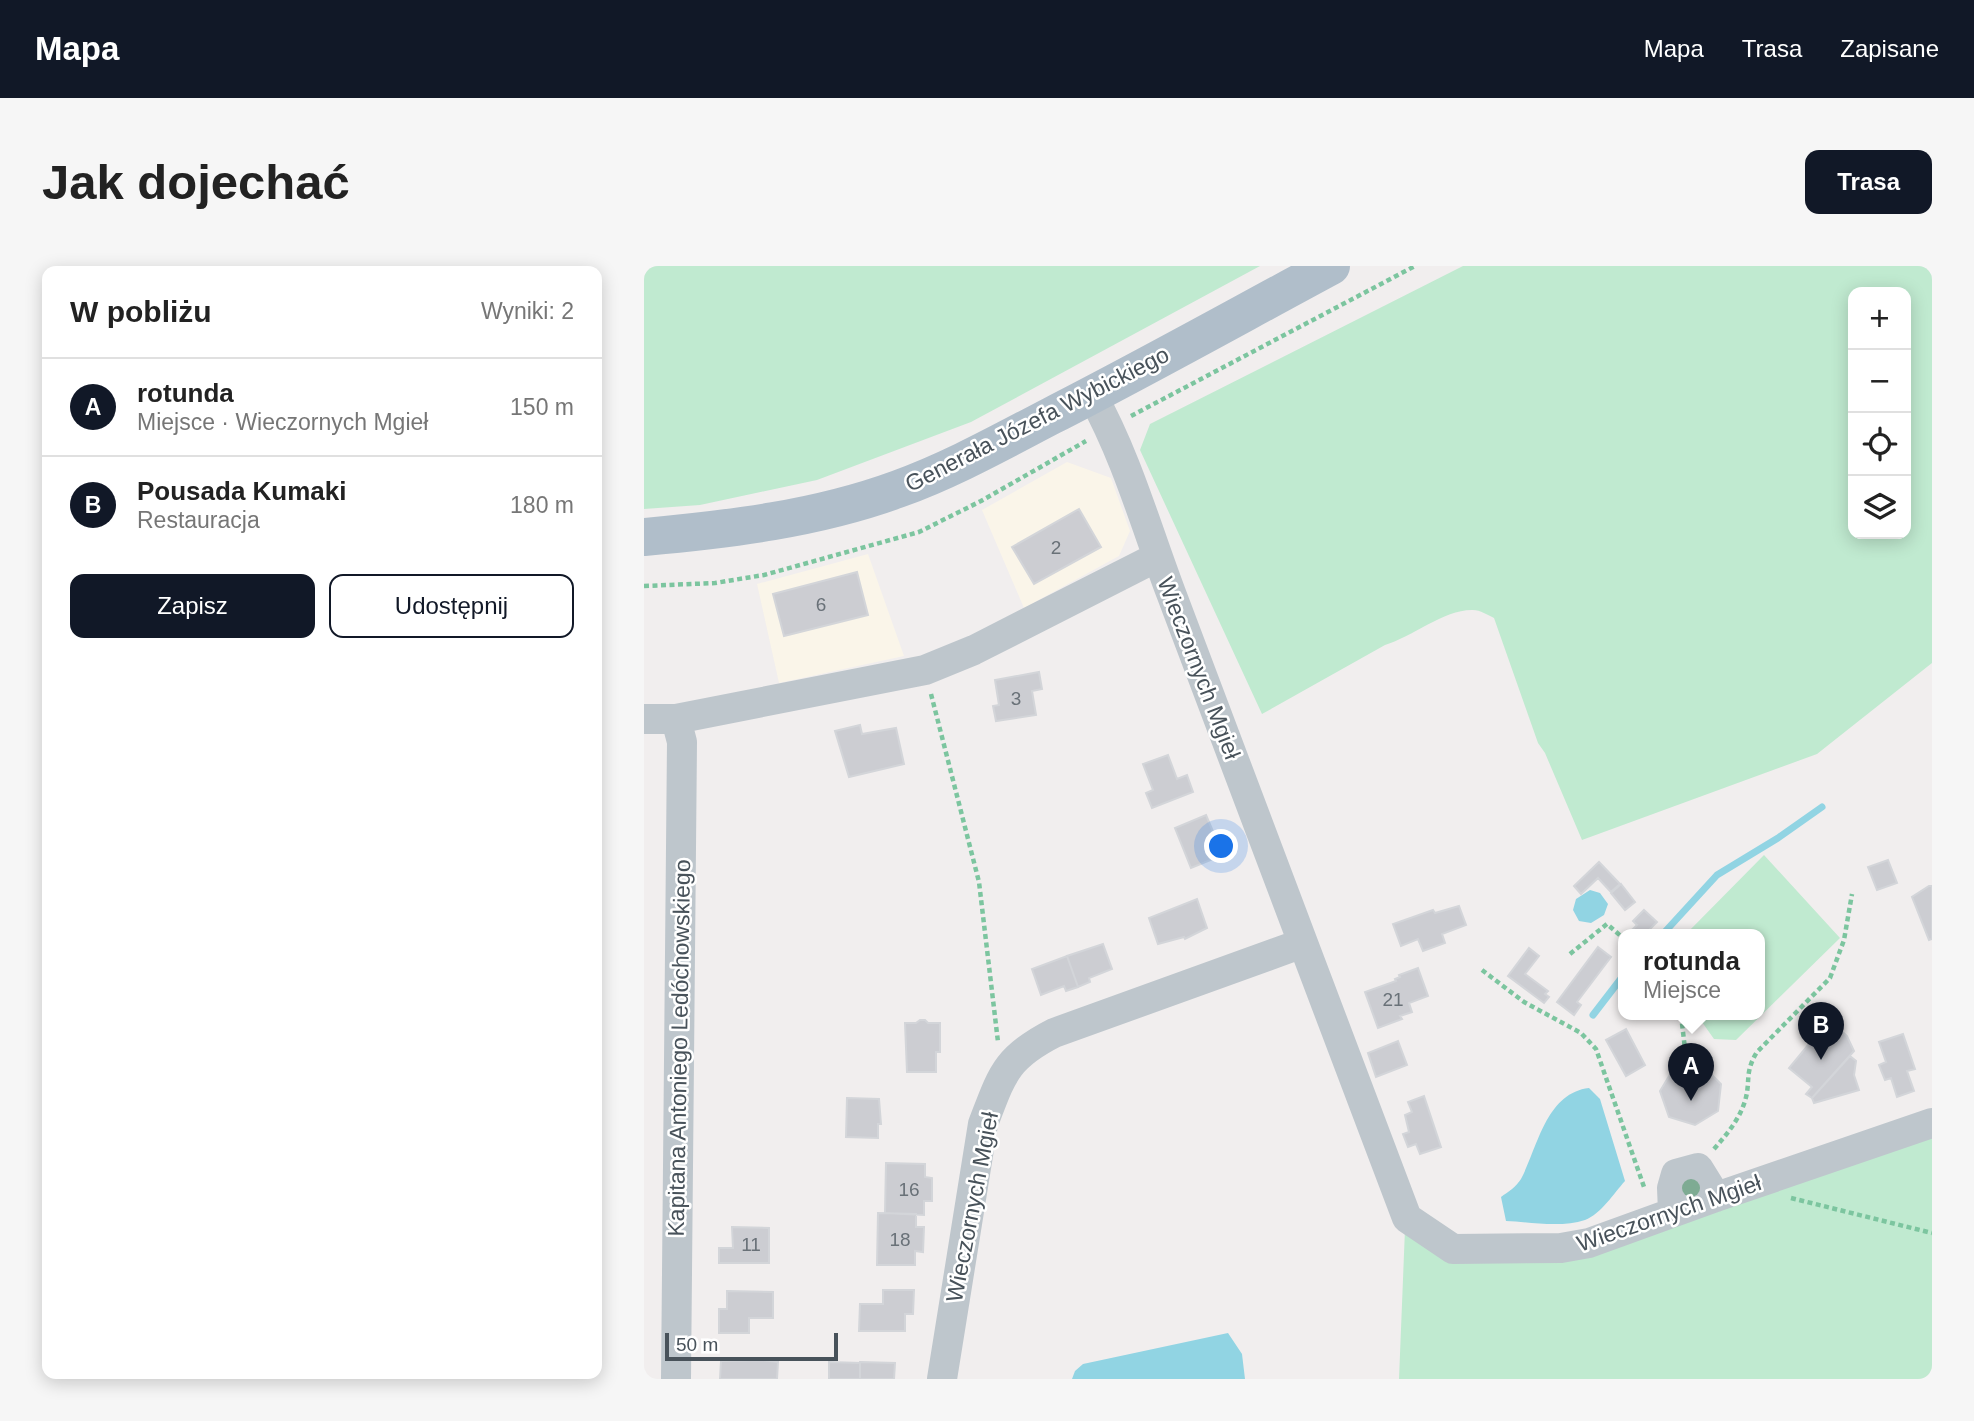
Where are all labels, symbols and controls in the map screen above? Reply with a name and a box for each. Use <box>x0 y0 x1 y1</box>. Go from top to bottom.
text: Mapa <box>35 30 119 67</box>
text: Mapa <box>1644 35 1704 62</box>
text: Trasa <box>1742 35 1802 62</box>
text: Zapisane <box>1840 35 1939 62</box>
button: Trasa <box>1805 150 1932 214</box>
text: Jak dojechać <box>42 155 350 209</box>
map controls <box>1848 287 1911 539</box>
button: + <box>1848 287 1911 350</box>
text: W pobliżu <box>70 295 212 328</box>
text: Wyniki: 2 <box>481 298 574 324</box>
street label: Generała Józefa Wybickiego <box>901 341 1173 497</box>
button: − <box>1848 350 1911 413</box>
text: rotunda <box>137 378 234 408</box>
text: A <box>85 394 101 420</box>
text: 150 m <box>510 394 574 420</box>
text: Miejsce · Wieczornych Mgieł <box>137 409 428 435</box>
button: locate <box>1848 413 1911 476</box>
text: Pousada Kumaki <box>137 476 347 506</box>
button: layers <box>1848 476 1911 539</box>
text: B <box>85 492 101 518</box>
text: 180 m <box>510 492 574 518</box>
text: Restauracja <box>137 507 260 533</box>
house number: 2 <box>1051 537 1061 558</box>
street label: Wieczornych Mgieł <box>1152 573 1246 763</box>
button: Zapisz <box>70 574 315 638</box>
button: Udostępnij <box>329 574 574 638</box>
house number: 6 <box>816 594 826 615</box>
house number: 3 <box>1011 688 1021 709</box>
your location <box>1204 829 1238 863</box>
street label: Kapitana Antoniego Ledóchowskiego <box>663 859 695 1237</box>
popup <box>1618 929 1765 1020</box>
text: rotunda <box>1643 946 1740 976</box>
text: Miejsce <box>1643 977 1721 1003</box>
house number: 21 <box>1382 989 1404 1010</box>
pin: B <box>1798 1002 1844 1060</box>
pin: A <box>1668 1043 1714 1101</box>
street label: Wieczornych Mgieł <box>941 1110 1003 1304</box>
street label: Wieczornych Mgieł <box>1574 1169 1764 1257</box>
house number: 16 <box>898 1179 920 1200</box>
house number: 18 <box>889 1229 911 1250</box>
house number: 11 <box>741 1234 761 1255</box>
scale bar <box>665 1330 838 1362</box>
text: 50 m <box>676 1334 718 1355</box>

